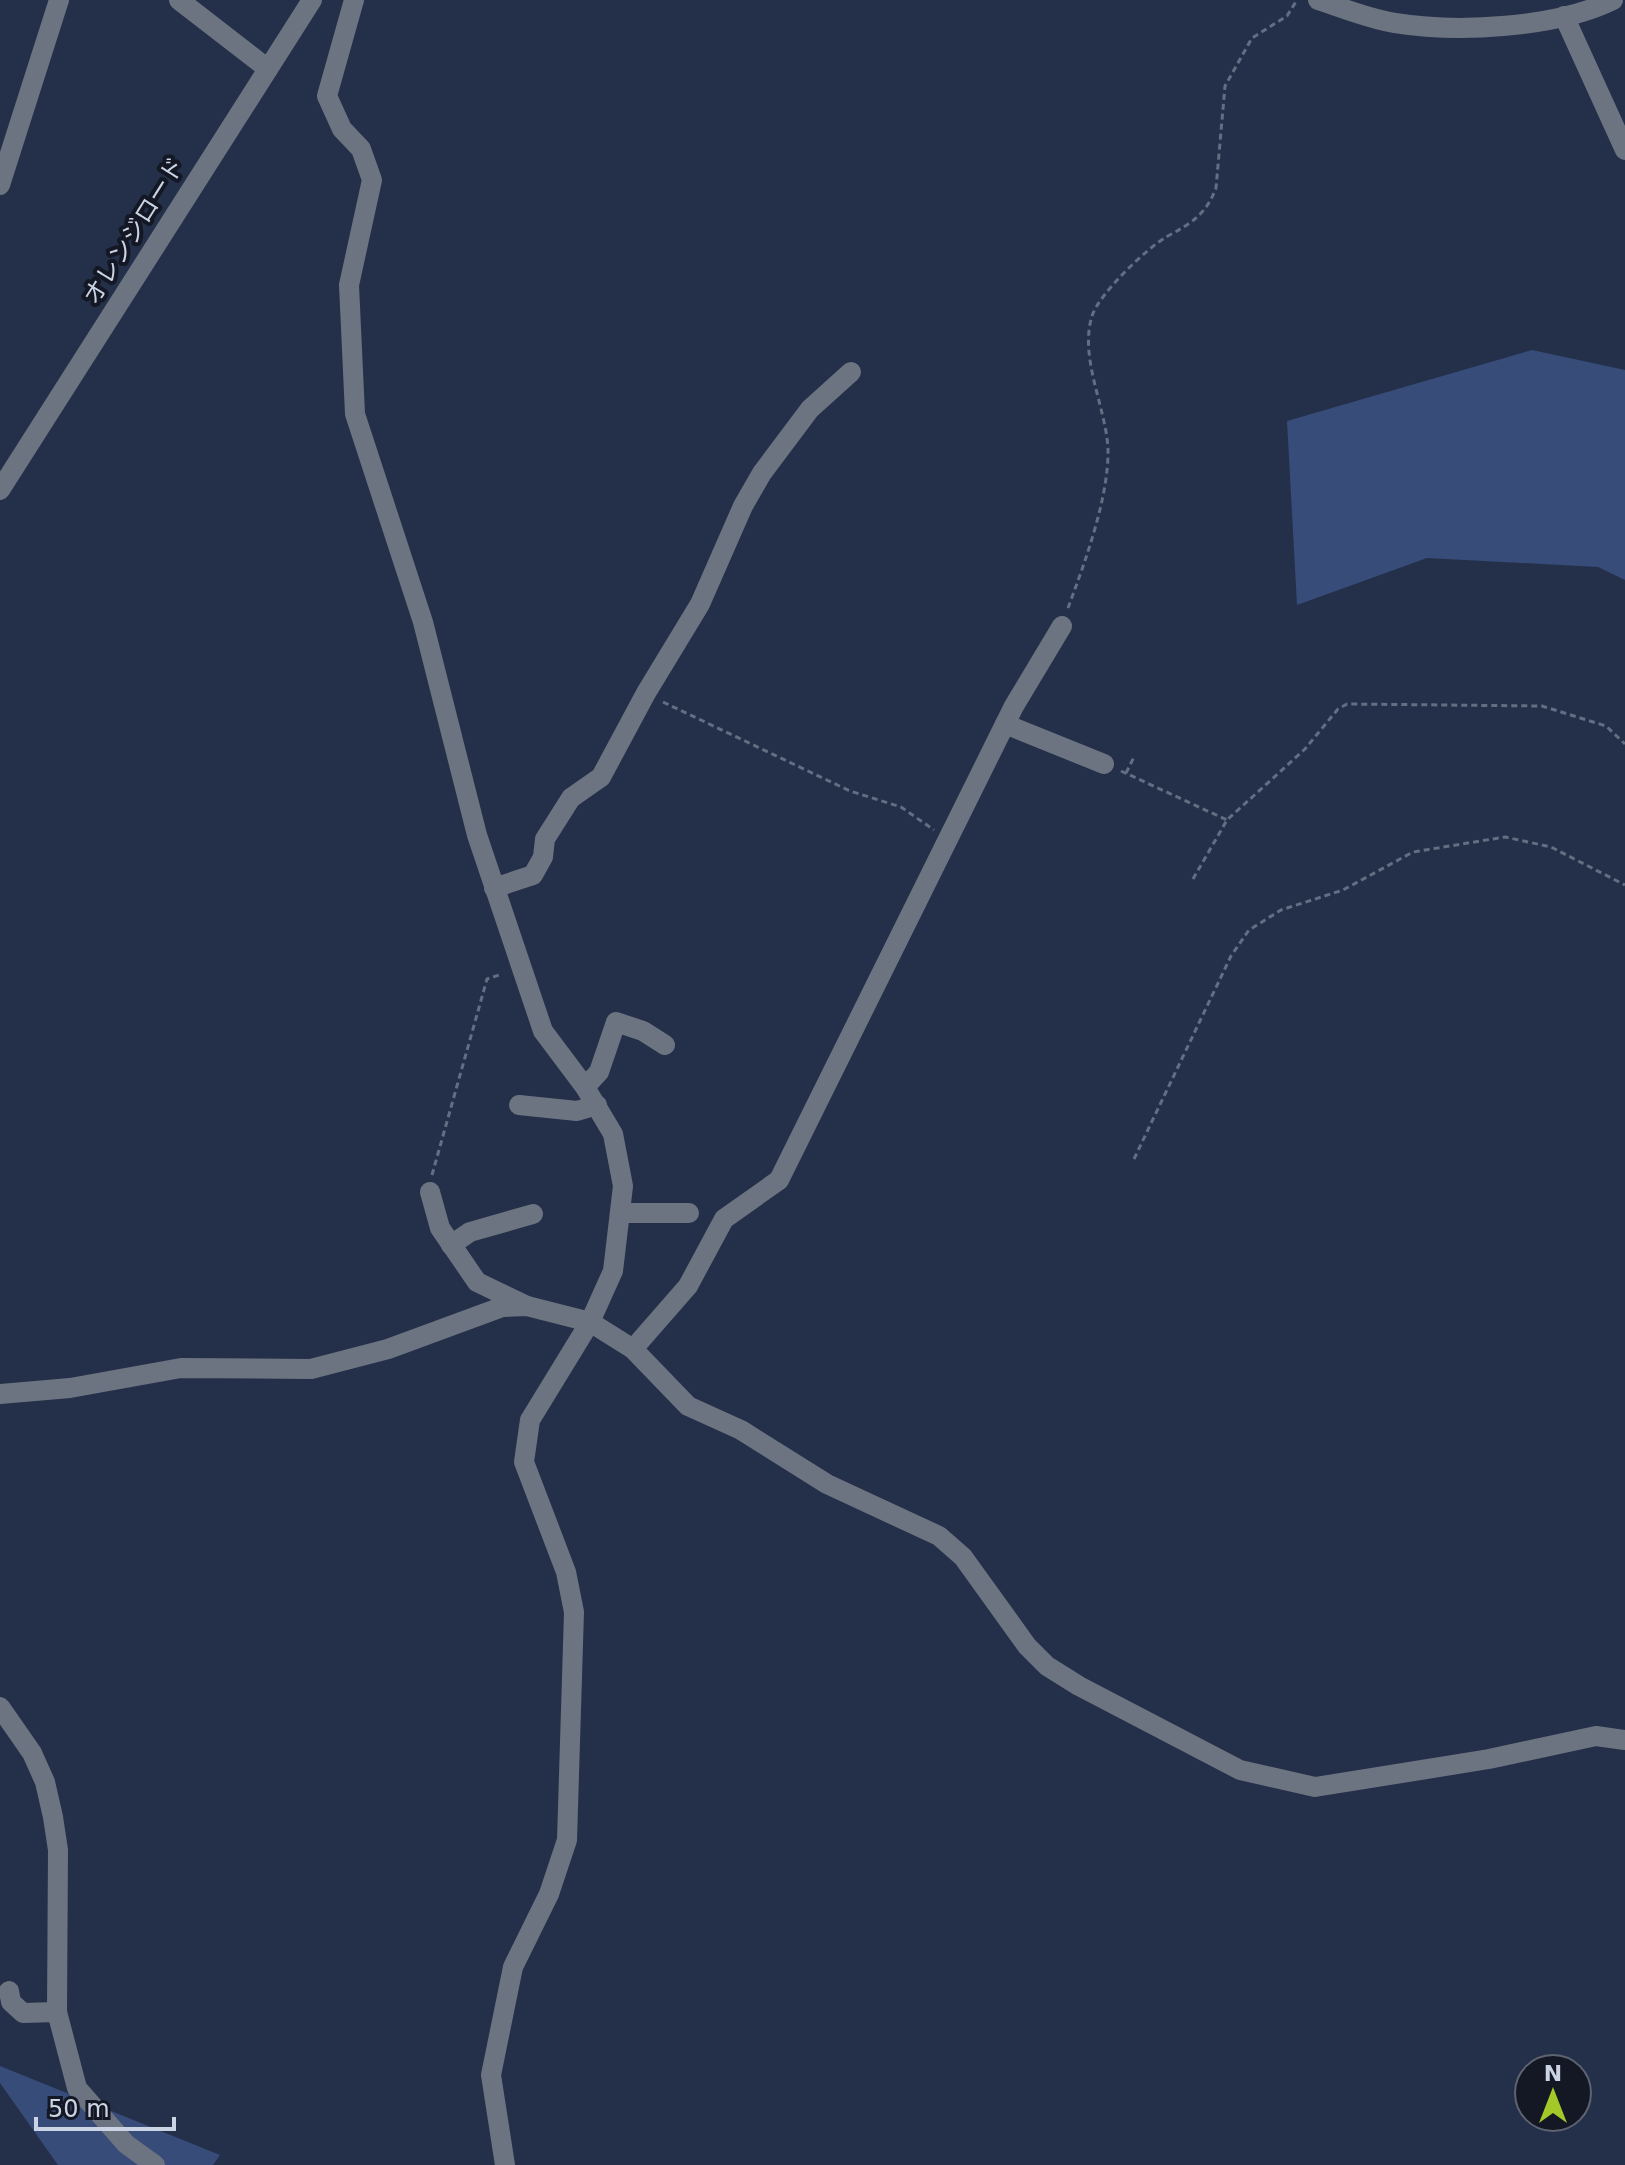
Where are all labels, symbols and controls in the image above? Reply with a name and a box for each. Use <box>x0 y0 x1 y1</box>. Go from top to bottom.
street label: オレンジロード <box>78 152 190 310</box>
north arrow <box>1513 2053 1593 2133</box>
text: N <box>1544 2061 1562 2086</box>
scale bar <box>36 2081 174 2131</box>
text: 50 m <box>48 2095 110 2123</box>

